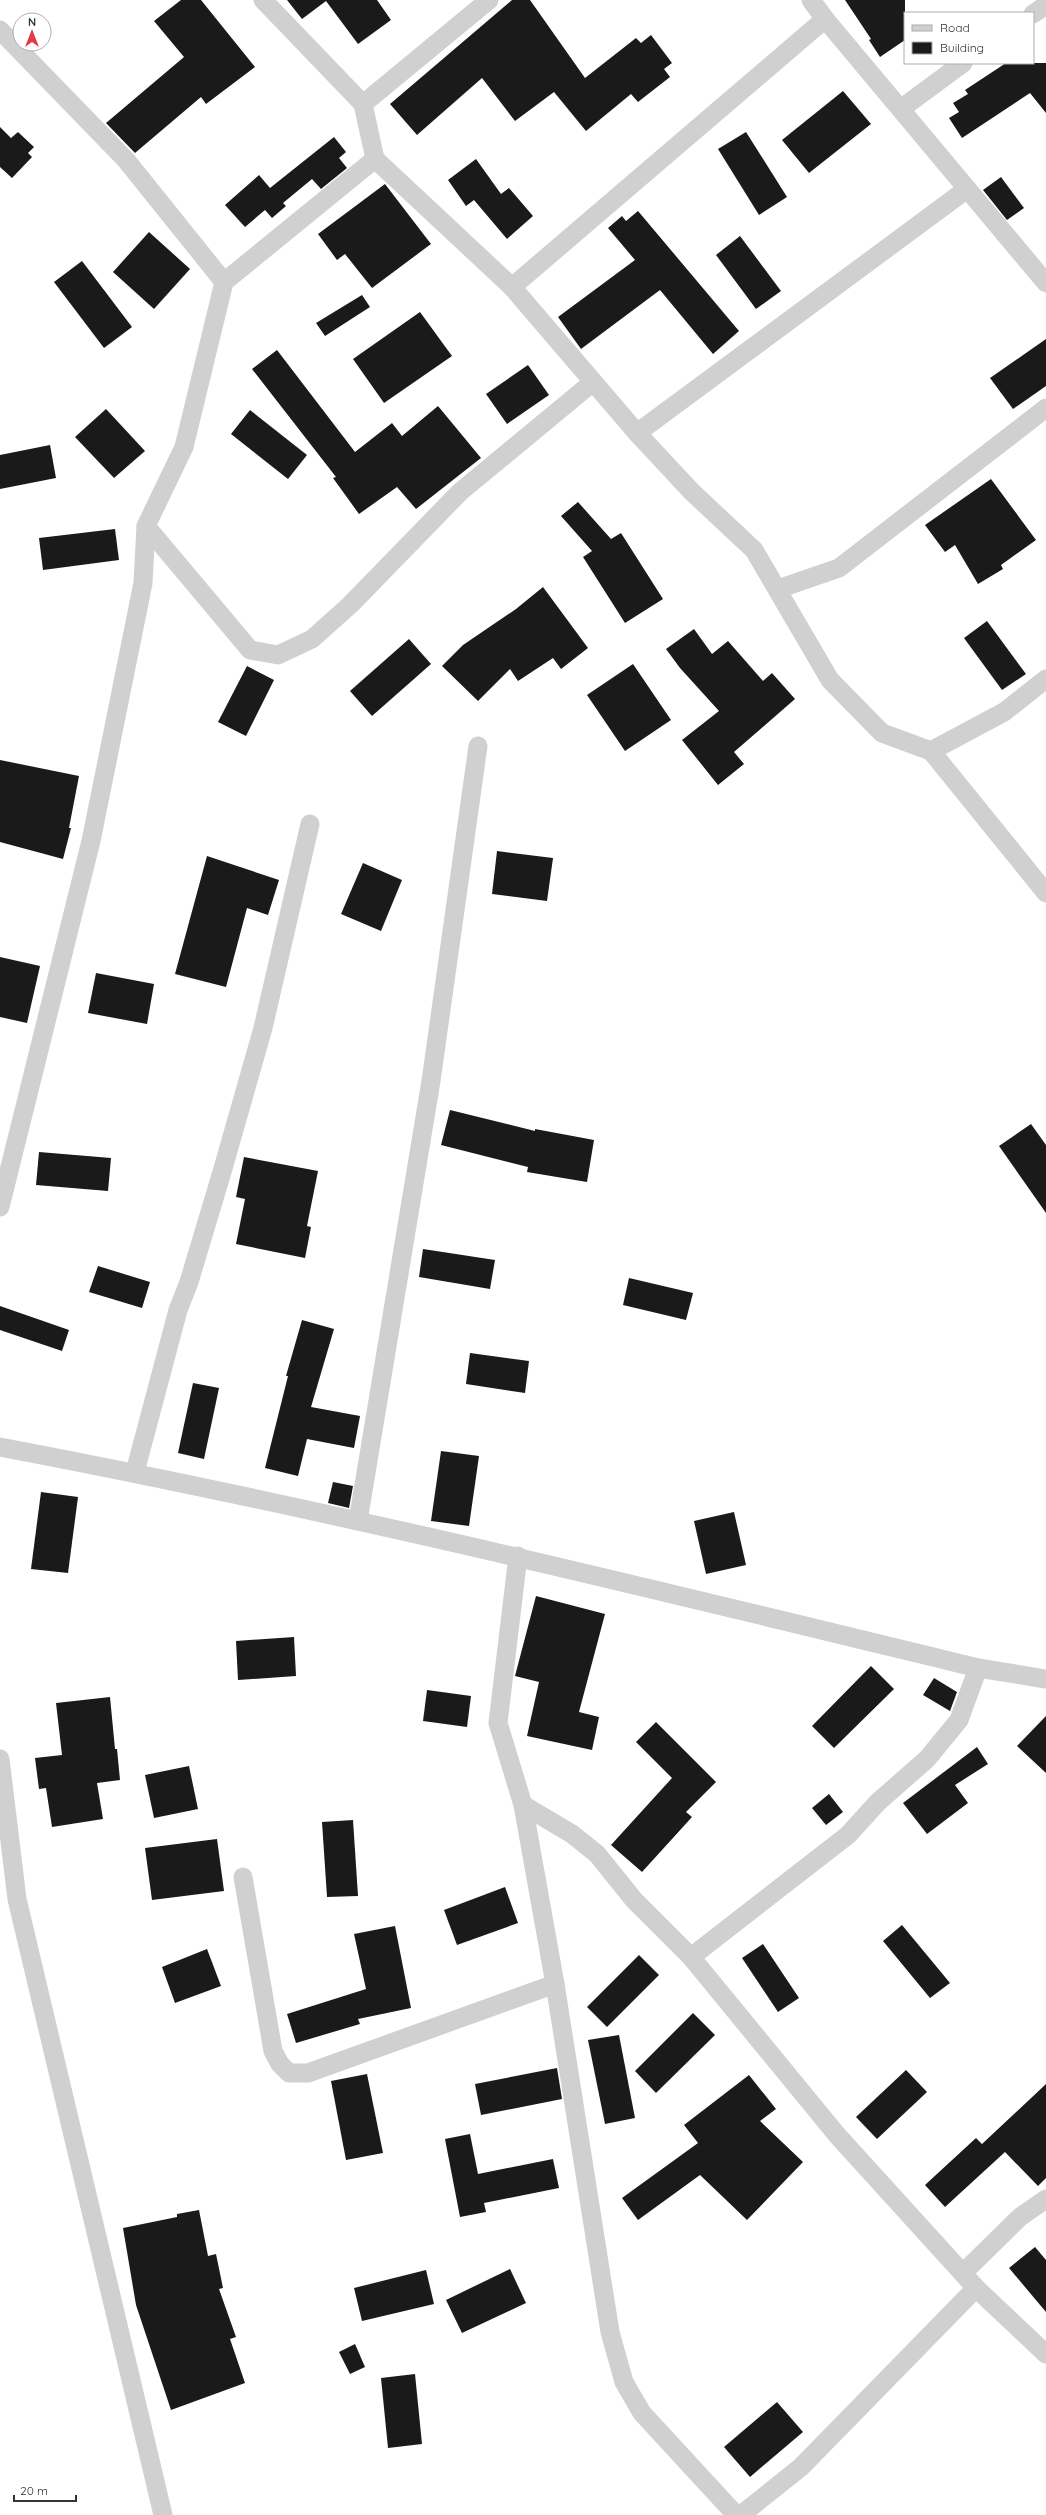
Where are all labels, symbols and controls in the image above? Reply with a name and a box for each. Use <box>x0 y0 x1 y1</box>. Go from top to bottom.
north arrow <box>12 12 52 52</box>
legend <box>904 12 1034 64</box>
text: N <box>28 15 36 29</box>
text: Road <box>940 20 970 35</box>
text: Building <box>940 40 984 55</box>
scale bar <box>14 2477 76 2503</box>
text: 20 m <box>20 2483 48 2498</box>

